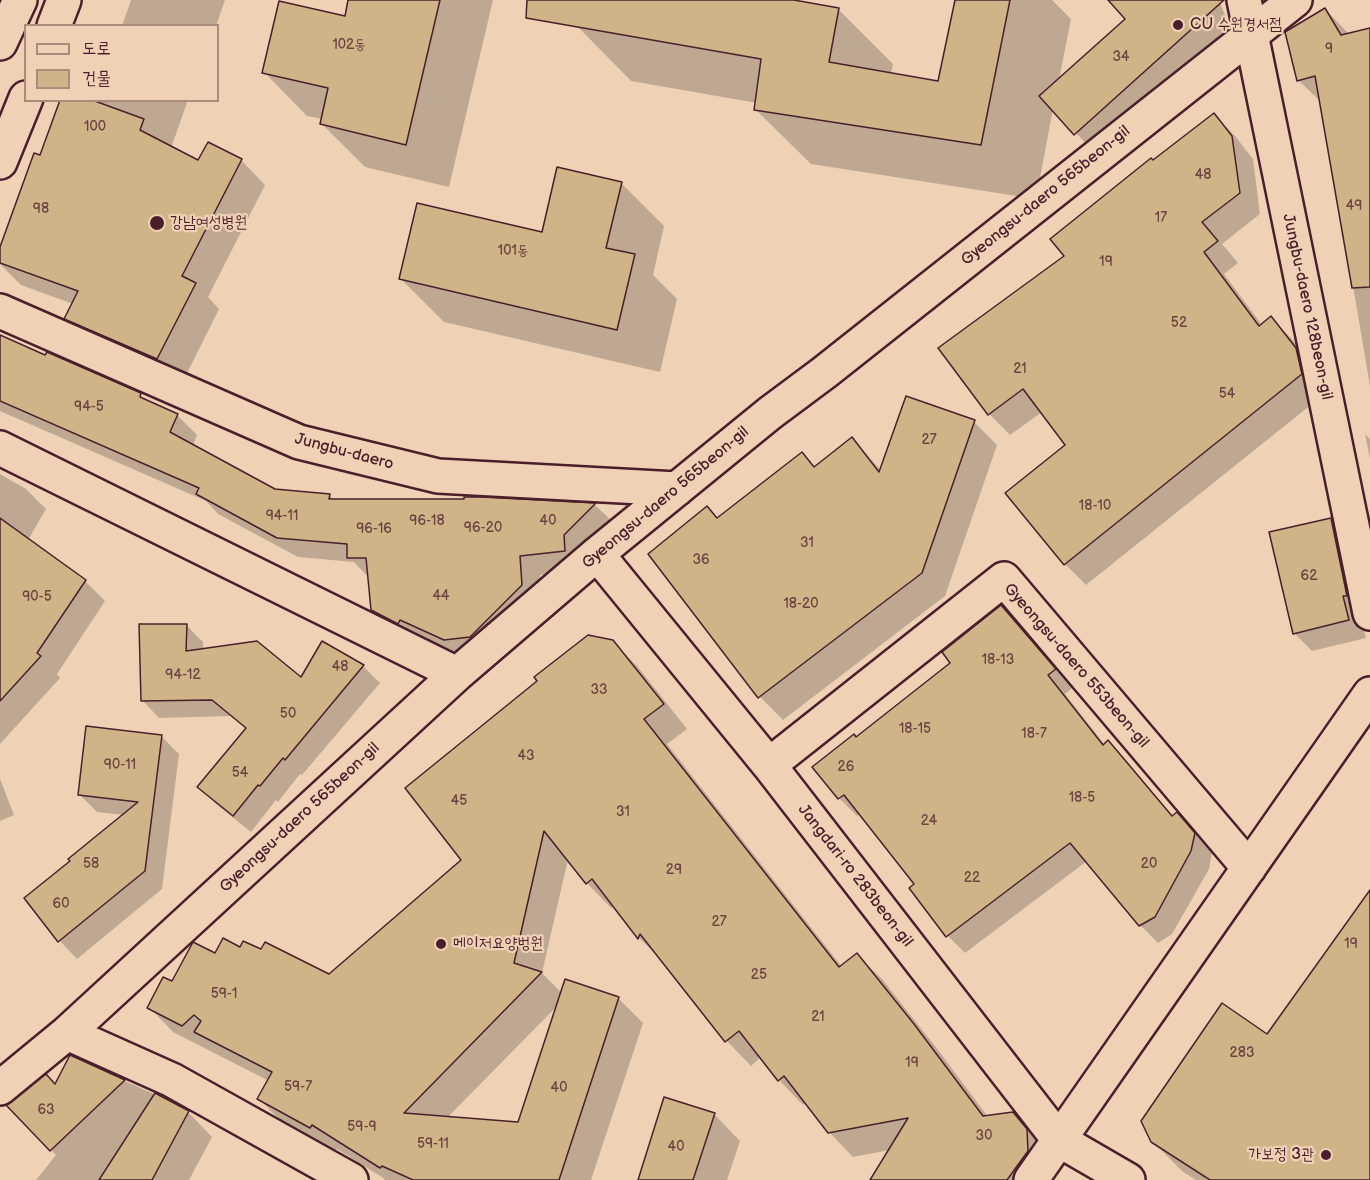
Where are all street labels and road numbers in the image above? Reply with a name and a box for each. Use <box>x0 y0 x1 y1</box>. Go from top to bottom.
street label: Gyeongsu-daero 565beon-gil <box>958 122 1134 270</box>
street label: Jungbu-daero 128beon-gil <box>1278 212 1336 402</box>
street label: Gyeongsu-daero 565beon-gil <box>579 423 753 573</box>
street label: Jungbu-daero <box>293 430 395 474</box>
street label: Gyeongsu-daero 553beon-gil <box>999 580 1153 752</box>
street label: Gyeongsu-daero 565beon-gil <box>216 739 384 897</box>
street label: Jangdari-ro 283beon-gil <box>793 801 917 951</box>

